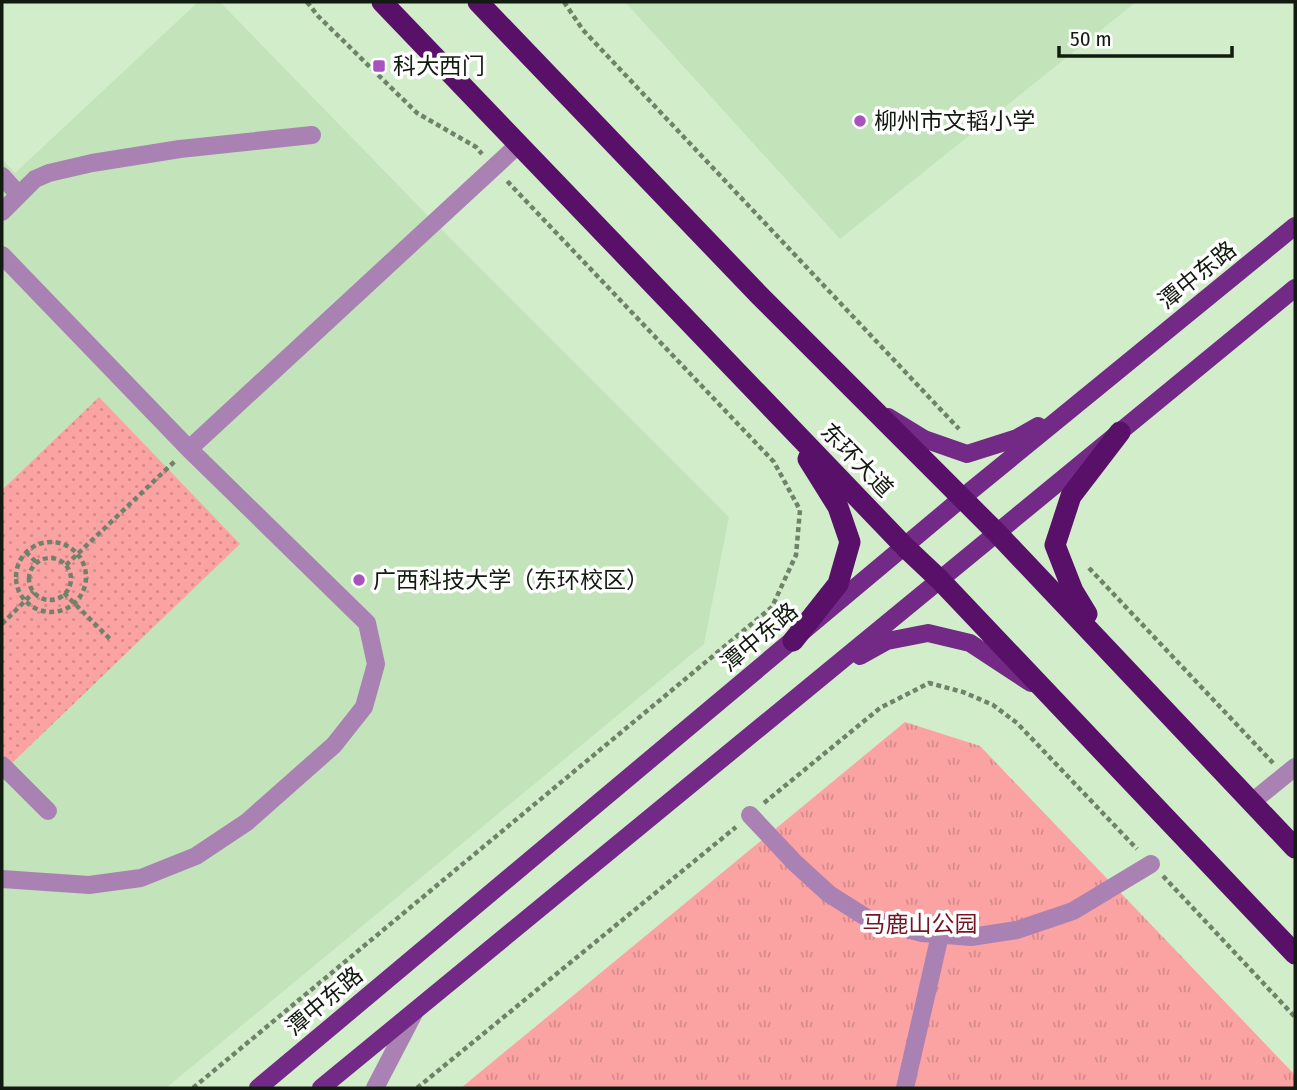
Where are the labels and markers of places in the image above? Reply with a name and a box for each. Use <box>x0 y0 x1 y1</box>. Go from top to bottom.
place label: 科大西门 <box>393 52 485 80</box>
marker: 科大西门 <box>371 58 387 74</box>
place label: 柳州市文韬小学 <box>874 107 1035 135</box>
marker: 柳州市文韬小学 <box>852 113 868 129</box>
place label: 广西科技大学（东环校区） <box>373 566 649 594</box>
marker: 广西科技大学（东环校区） <box>351 572 367 588</box>

